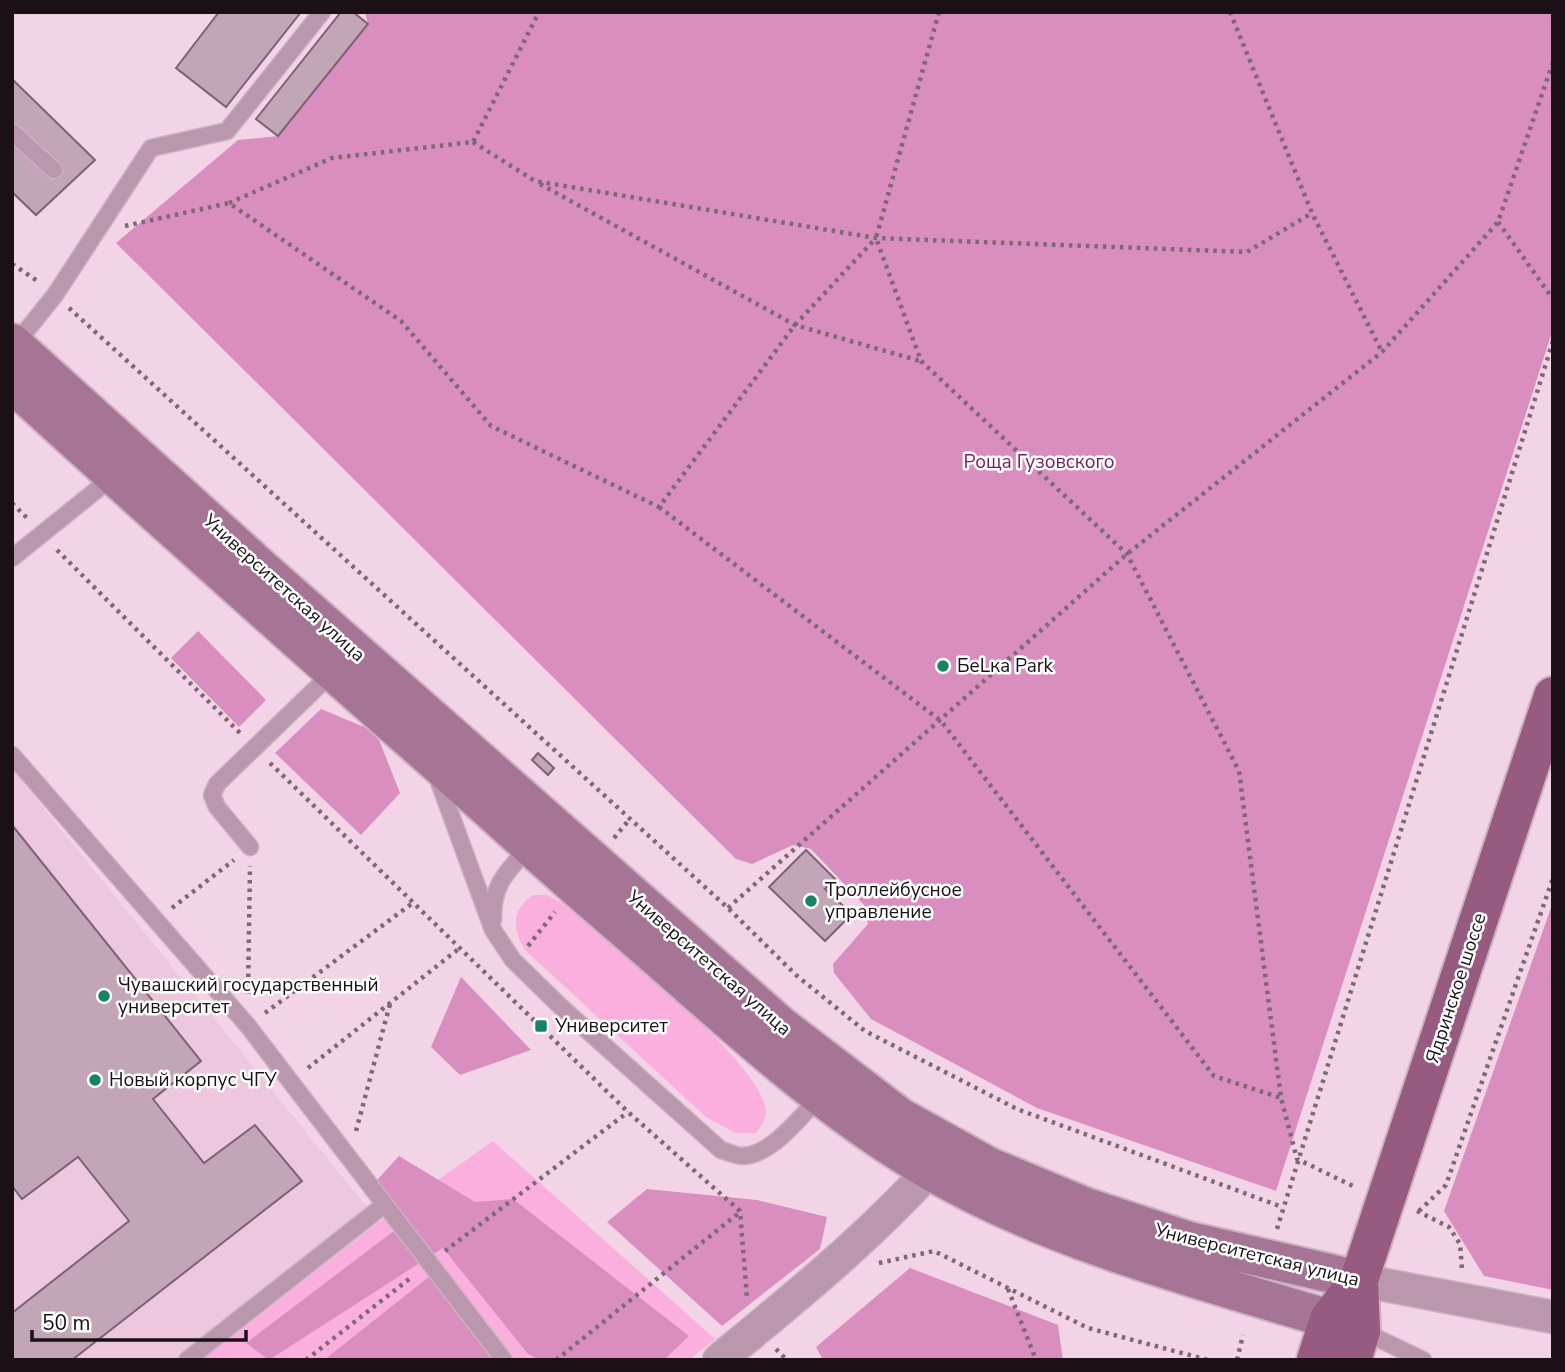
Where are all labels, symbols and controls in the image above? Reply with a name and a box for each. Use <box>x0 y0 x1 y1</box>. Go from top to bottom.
park label: Роща Гузовского <box>963 449 1115 475</box>
street label: Университетская улица <box>197 507 371 668</box>
place label: БeLка Park <box>957 653 1054 679</box>
marker: БeLка Park <box>935 658 951 674</box>
place label: Троллейбусное управление <box>825 877 962 925</box>
street label: Университетская улица <box>620 884 797 1042</box>
marker: Троллейбусное управление <box>803 893 819 909</box>
street label: Ядринское шоссе <box>1419 910 1493 1066</box>
place label: Чувашский государственный университет <box>118 972 379 1020</box>
marker: Чувашский государственный университет <box>96 988 112 1004</box>
place label: Университет <box>554 1013 668 1039</box>
marker: Университет <box>533 1018 549 1034</box>
place label: Новый корпус ЧГУ <box>109 1067 277 1093</box>
marker: Новый корпус ЧГУ <box>87 1072 103 1088</box>
street label: Университетская улица <box>1151 1217 1362 1293</box>
scale bar <box>32 1298 245 1342</box>
text: 50 m <box>42 1309 91 1337</box>

